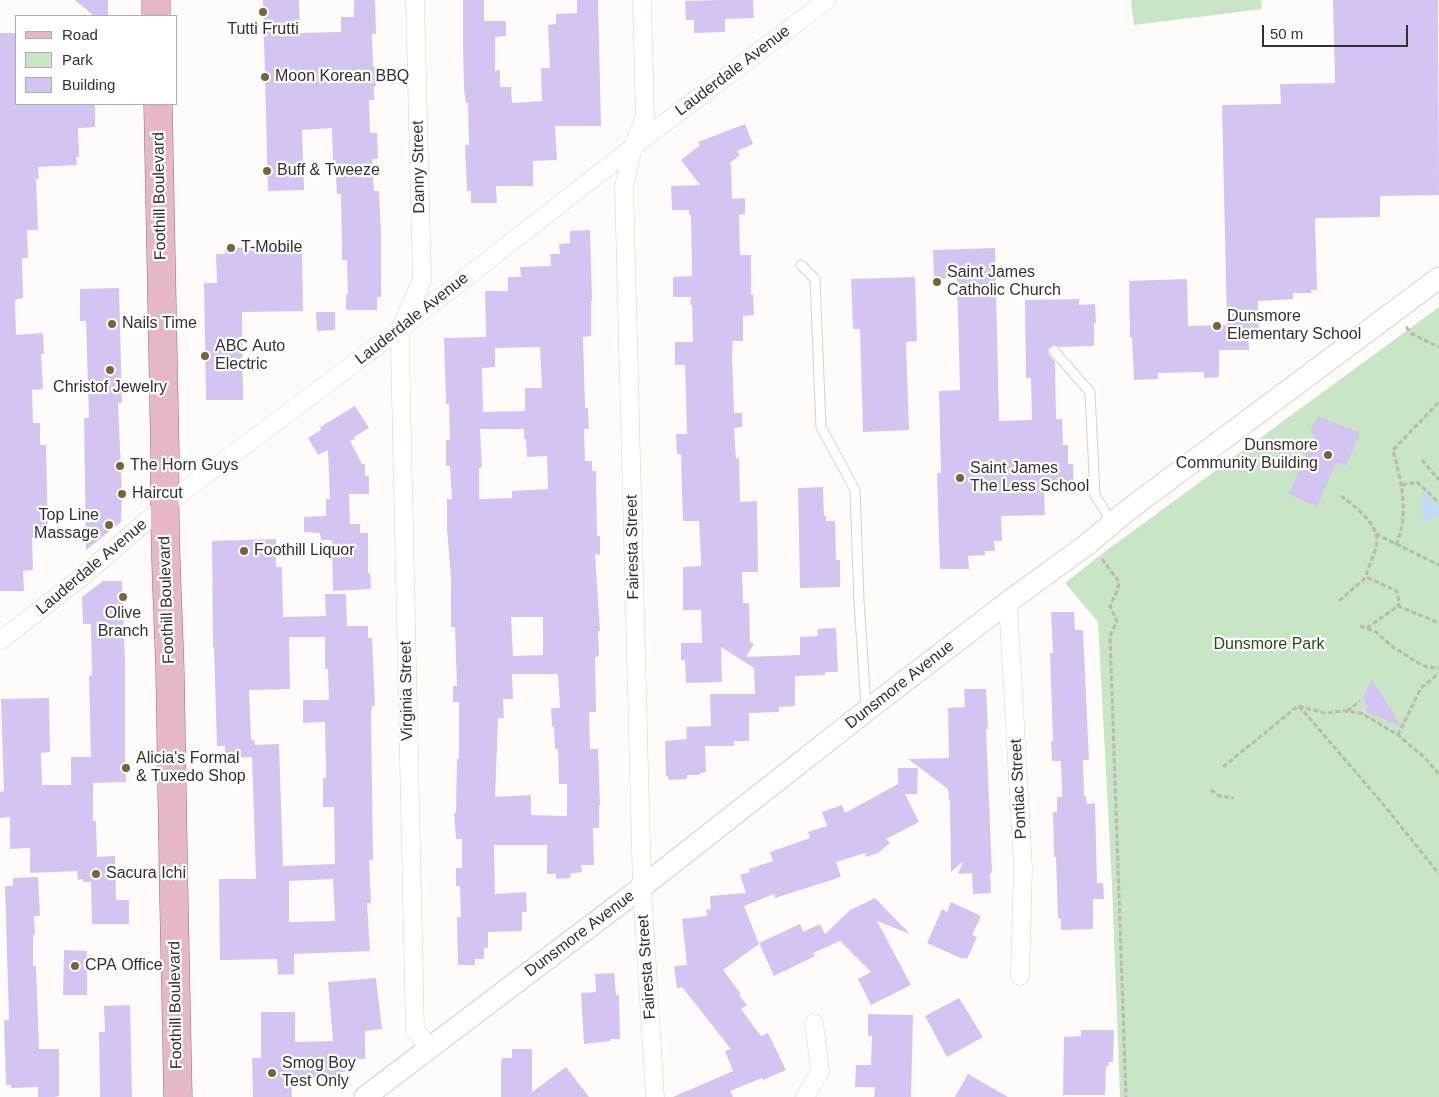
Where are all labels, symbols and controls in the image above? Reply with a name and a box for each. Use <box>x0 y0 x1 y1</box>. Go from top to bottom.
marker: Tutti Frutti <box>257 6 269 18</box>
legend <box>15 15 178 105</box>
scale bar <box>1264 15 1410 47</box>
place label: Tutti Frutti <box>227 20 299 40</box>
street label: Lauderdale Avenue <box>672 22 794 120</box>
text: 50 m <box>1270 25 1303 42</box>
text: Road <box>62 26 98 43</box>
text: Park <box>62 51 93 68</box>
place label: Moon Korean BBQ <box>275 67 409 87</box>
marker: Moon Korean BBQ <box>259 71 271 83</box>
text: Building <box>62 76 115 93</box>
street label: Danny Street <box>409 120 429 214</box>
street label: Foothill Boulevard <box>149 132 171 260</box>
place label: Buff & Tweeze <box>277 161 380 181</box>
marker: Buff & Tweeze <box>261 165 273 177</box>
place label: T-Mobile <box>241 238 302 258</box>
marker: T-Mobile <box>225 242 237 254</box>
place label: Saint James Catholic Church <box>947 263 1061 301</box>
street label: Lauderdale Avenue <box>352 269 472 369</box>
marker: Saint James Catholic Church <box>931 276 943 288</box>
place label: Dunsmore Elementary School <box>1227 307 1361 345</box>
place label: Nails Time <box>122 314 197 334</box>
marker: Nails Time <box>106 318 118 330</box>
marker: Dunsmore Elementary School <box>1211 320 1223 332</box>
place label: ABC Auto Electric <box>215 337 285 375</box>
marker: ABC Auto Electric <box>199 350 211 362</box>
marker: Christof Jewelry <box>104 364 116 376</box>
place label: Christof Jewelry <box>53 378 167 398</box>
place label: Dunsmore Community Building <box>1176 436 1318 474</box>
marker: Dunsmore Community Building <box>1322 449 1334 461</box>
place label: The Horn Guys <box>130 456 238 476</box>
place label: Saint James The Less School <box>970 459 1089 497</box>
marker: The Horn Guys <box>114 460 126 472</box>
marker: Saint James The Less School <box>954 472 966 484</box>
place label: Haircut <box>132 484 183 504</box>
marker: Haircut <box>116 488 128 500</box>
street label: Fairesta Street <box>622 494 644 600</box>
place label: Top Line Massage <box>34 506 99 544</box>
street label: Lauderdale Avenue <box>33 515 151 619</box>
marker: Top Line Massage <box>103 519 115 531</box>
street label: Foothill Boulevard <box>155 536 179 664</box>
place label: Foothill Liquor <box>254 541 354 561</box>
marker: Foothill Liquor <box>238 545 250 557</box>
marker: Olive Branch <box>117 591 129 603</box>
place label: Olive Branch <box>98 604 148 642</box>
park label: Dunsmore Park <box>1213 635 1325 655</box>
street label: Dunsmore Avenue <box>842 637 958 733</box>
street label: Virginia Street <box>397 641 417 741</box>
street label: Pontiac Street <box>1007 738 1031 840</box>
place label: Alicia's Formal & Tuxedo Shop <box>136 749 246 787</box>
marker: Alicia's Formal & Tuxedo Shop <box>120 762 132 774</box>
place label: Sacura Ichi <box>106 864 186 884</box>
marker: Sacura Ichi <box>90 868 102 880</box>
street label: Dunsmore Avenue <box>521 887 639 981</box>
street label: Fairesta Street <box>634 914 660 1020</box>
street label: Foothill Boulevard <box>165 941 187 1069</box>
place label: CPA Office <box>85 956 163 976</box>
marker: CPA Office <box>69 960 81 972</box>
place label: Smog Boy Test Only <box>282 1054 356 1092</box>
marker: Smog Boy Test Only <box>266 1067 278 1079</box>

